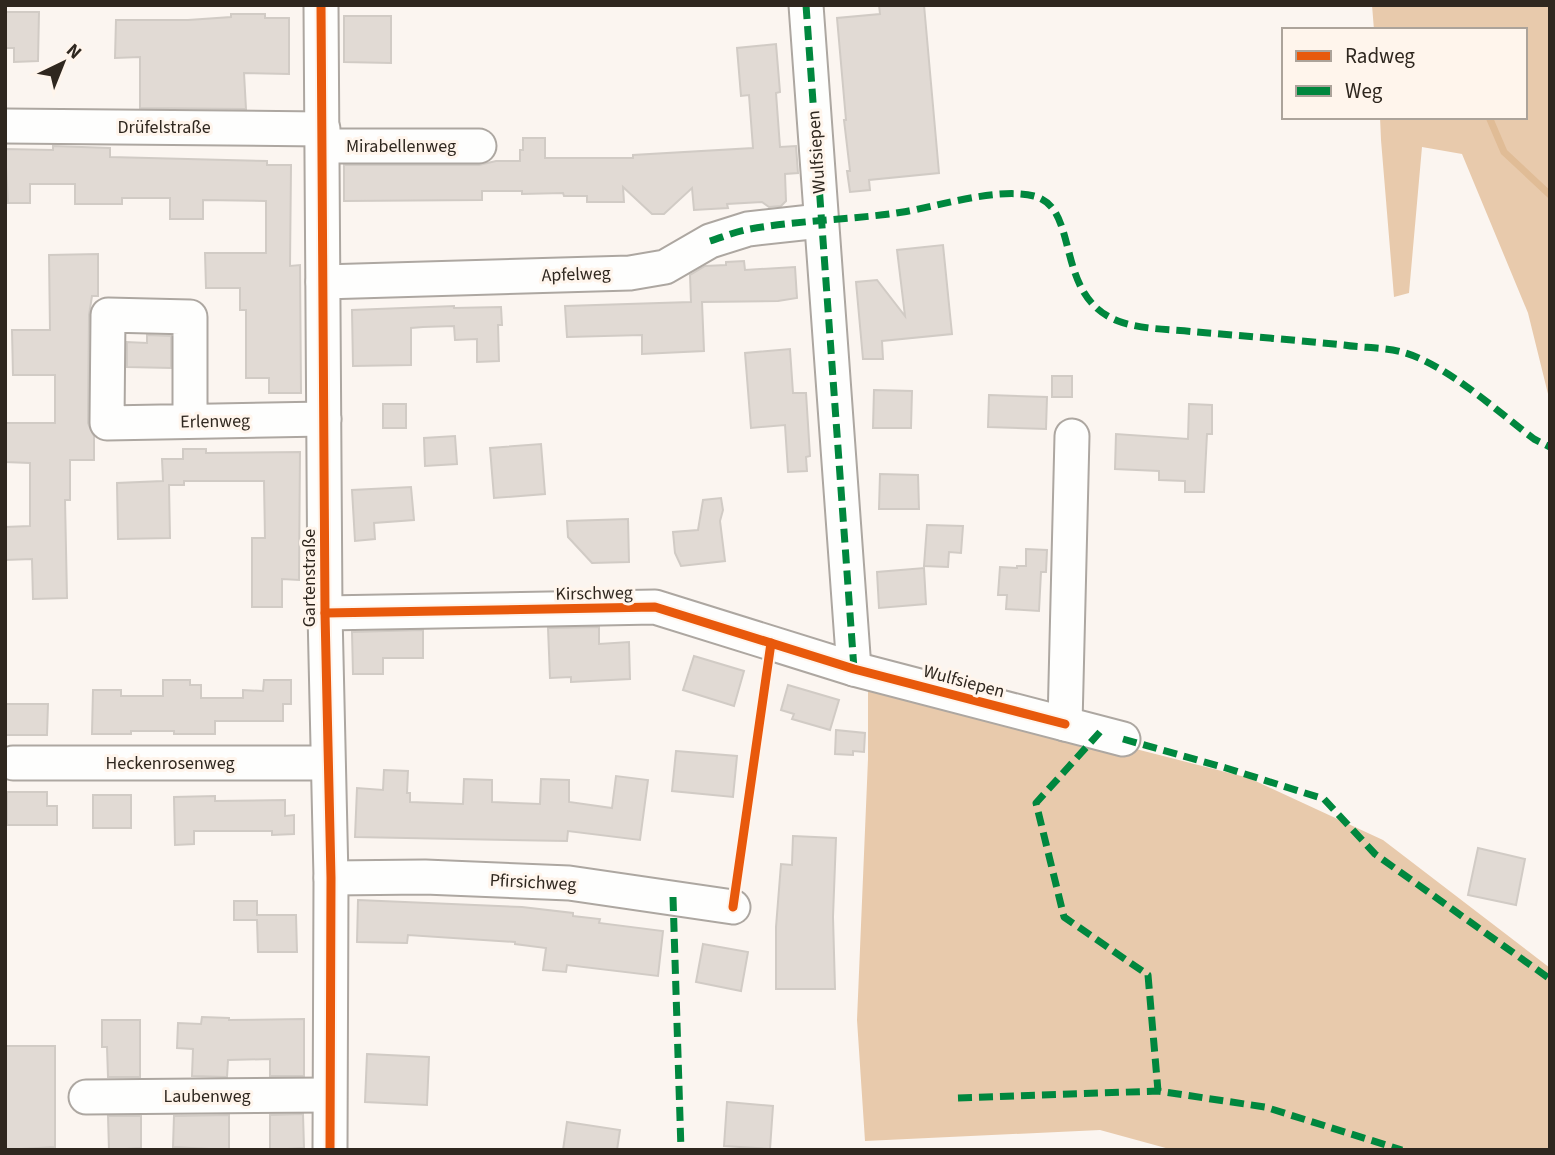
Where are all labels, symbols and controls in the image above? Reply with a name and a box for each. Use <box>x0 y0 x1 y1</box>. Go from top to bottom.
north arrow <box>28 28 98 98</box>
legend <box>1282 28 1527 119</box>
text: N <box>60 37 87 66</box>
text: Radweg <box>1345 41 1415 71</box>
text: Weg <box>1345 76 1383 106</box>
street label: Wulfsiepen <box>801 109 832 194</box>
street label: Drüfelstraße <box>117 115 211 140</box>
street label: Mirabellenweg <box>346 134 456 159</box>
street label: Apfelweg <box>541 261 611 288</box>
street label: Erlenweg <box>180 408 250 435</box>
street label: Gartenstraße <box>297 529 322 627</box>
street label: Kirschweg <box>555 580 633 607</box>
street label: Wulfsiepen <box>920 659 1007 704</box>
street label: Heckenrosenweg <box>105 751 235 776</box>
street label: Pfirsichweg <box>489 868 577 897</box>
street label: Laubenweg <box>163 1084 251 1109</box>

